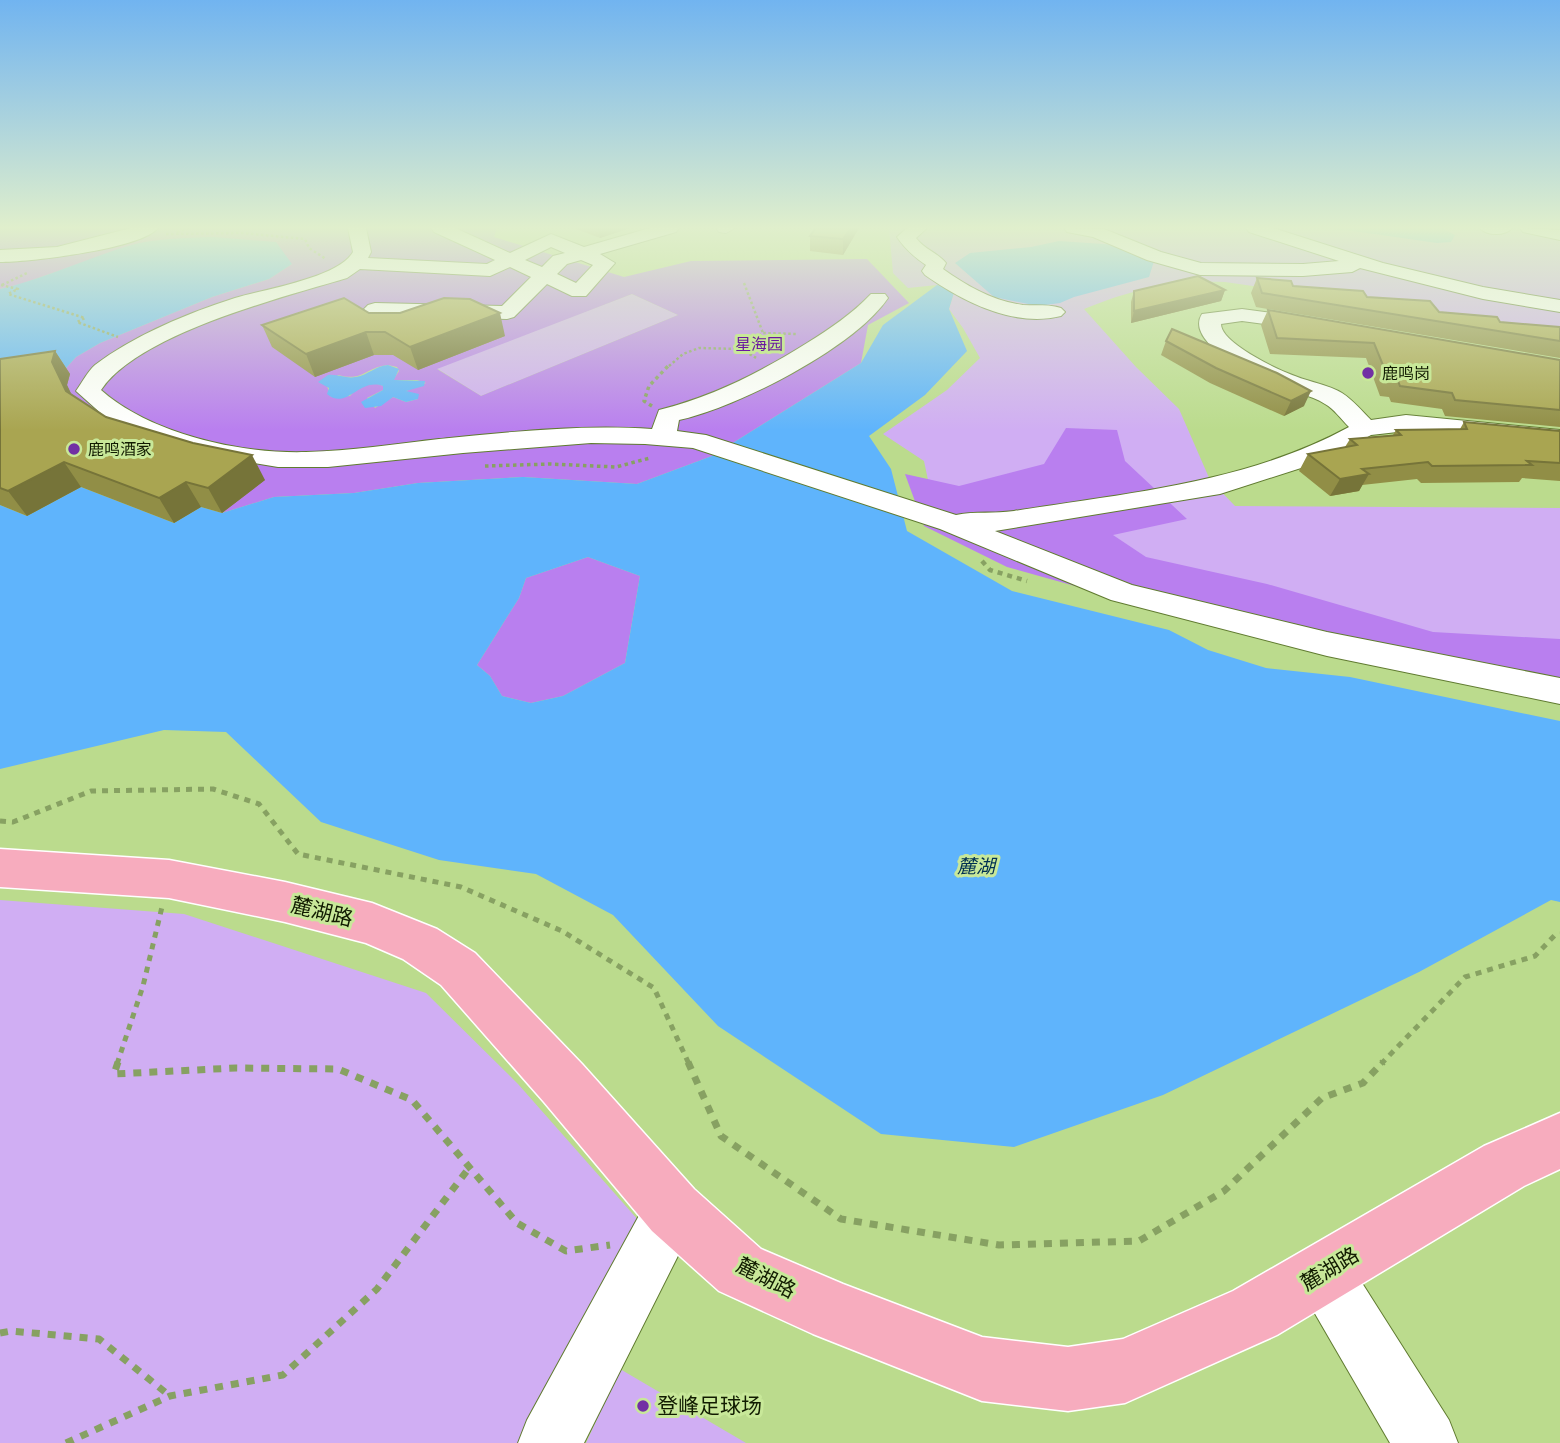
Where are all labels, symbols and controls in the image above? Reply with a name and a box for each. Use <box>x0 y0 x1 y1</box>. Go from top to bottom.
park label: 星海园 <box>735 334 783 353</box>
place label: 鹿鸣岗 <box>1382 363 1430 382</box>
marker: 鹿鸣岗 <box>1360 365 1376 381</box>
place label: 鹿鸣酒家 <box>88 439 152 458</box>
marker: 鹿鸣酒家 <box>66 441 82 457</box>
water label: 麓湖 <box>957 854 998 877</box>
street label: 麓湖路 <box>289 891 356 930</box>
street label: 麓湖路 <box>1296 1241 1363 1295</box>
street label: 麓湖路 <box>733 1251 800 1302</box>
place label: 登峰足球场 <box>657 1392 762 1417</box>
marker: 登峰足球场 <box>635 1398 651 1414</box>

